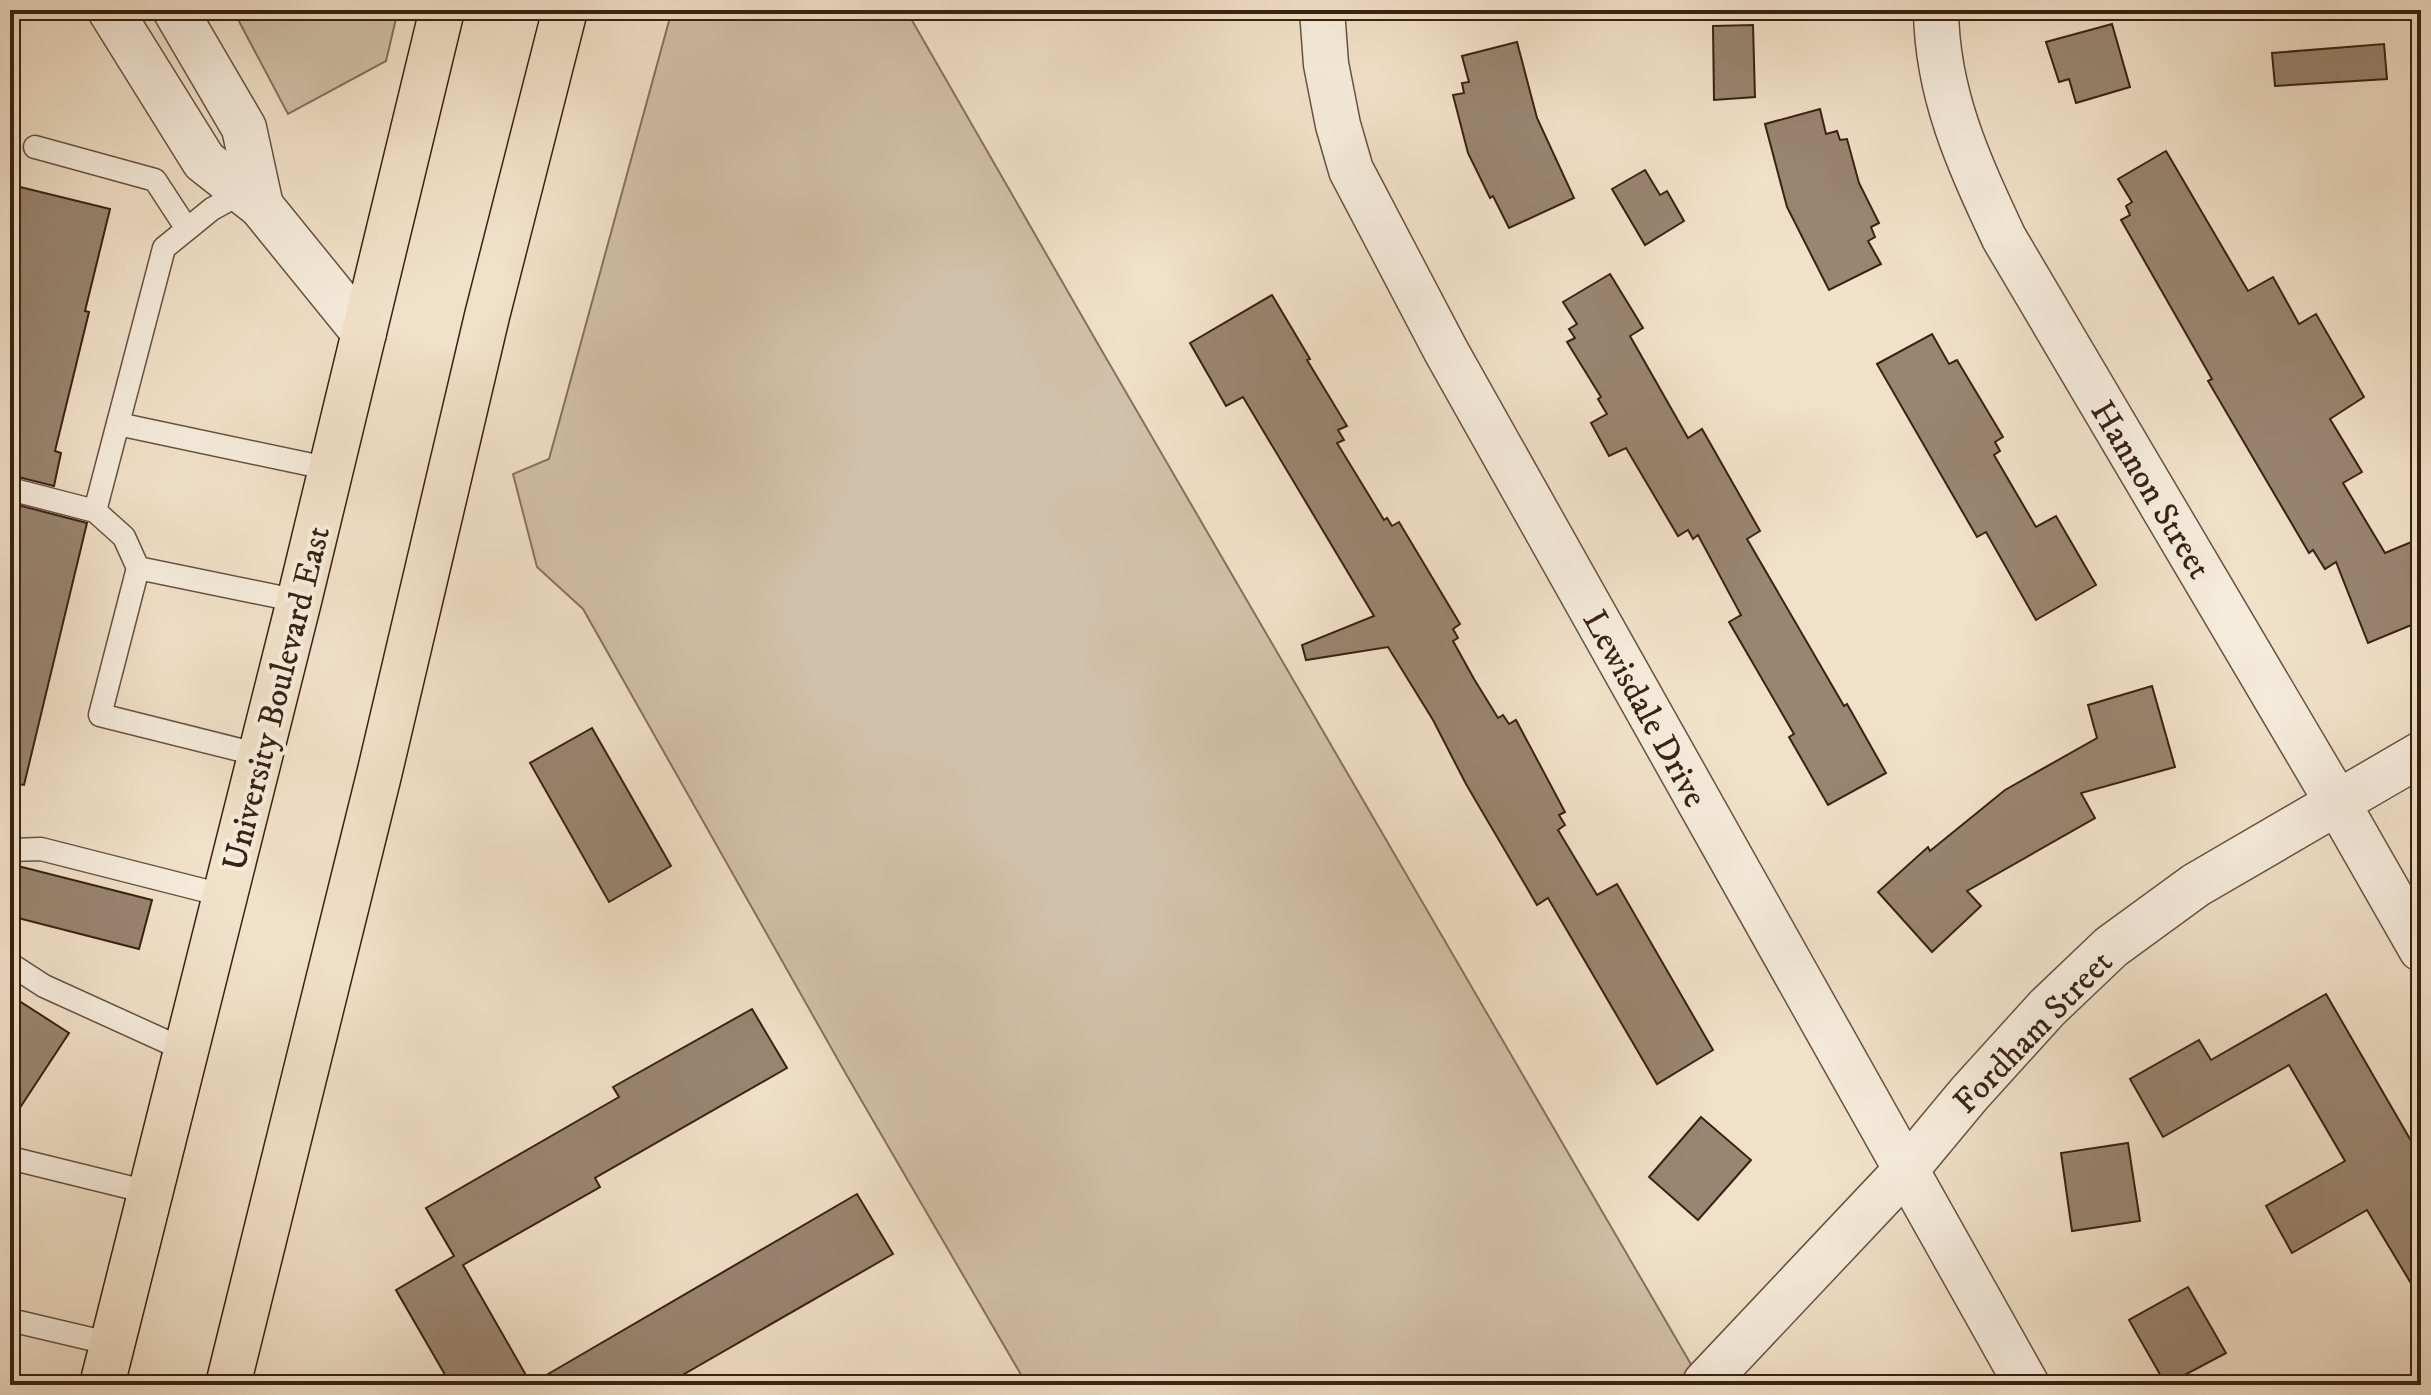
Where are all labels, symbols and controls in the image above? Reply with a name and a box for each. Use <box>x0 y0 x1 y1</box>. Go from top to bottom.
street label: Hannon Street <box>2081 393 2220 587</box>
street label: University Boulevard East <box>214 522 340 875</box>
street label: Lewisdale Drive <box>1573 603 1716 815</box>
street label: Fordham Street <box>1945 942 2122 1123</box>

